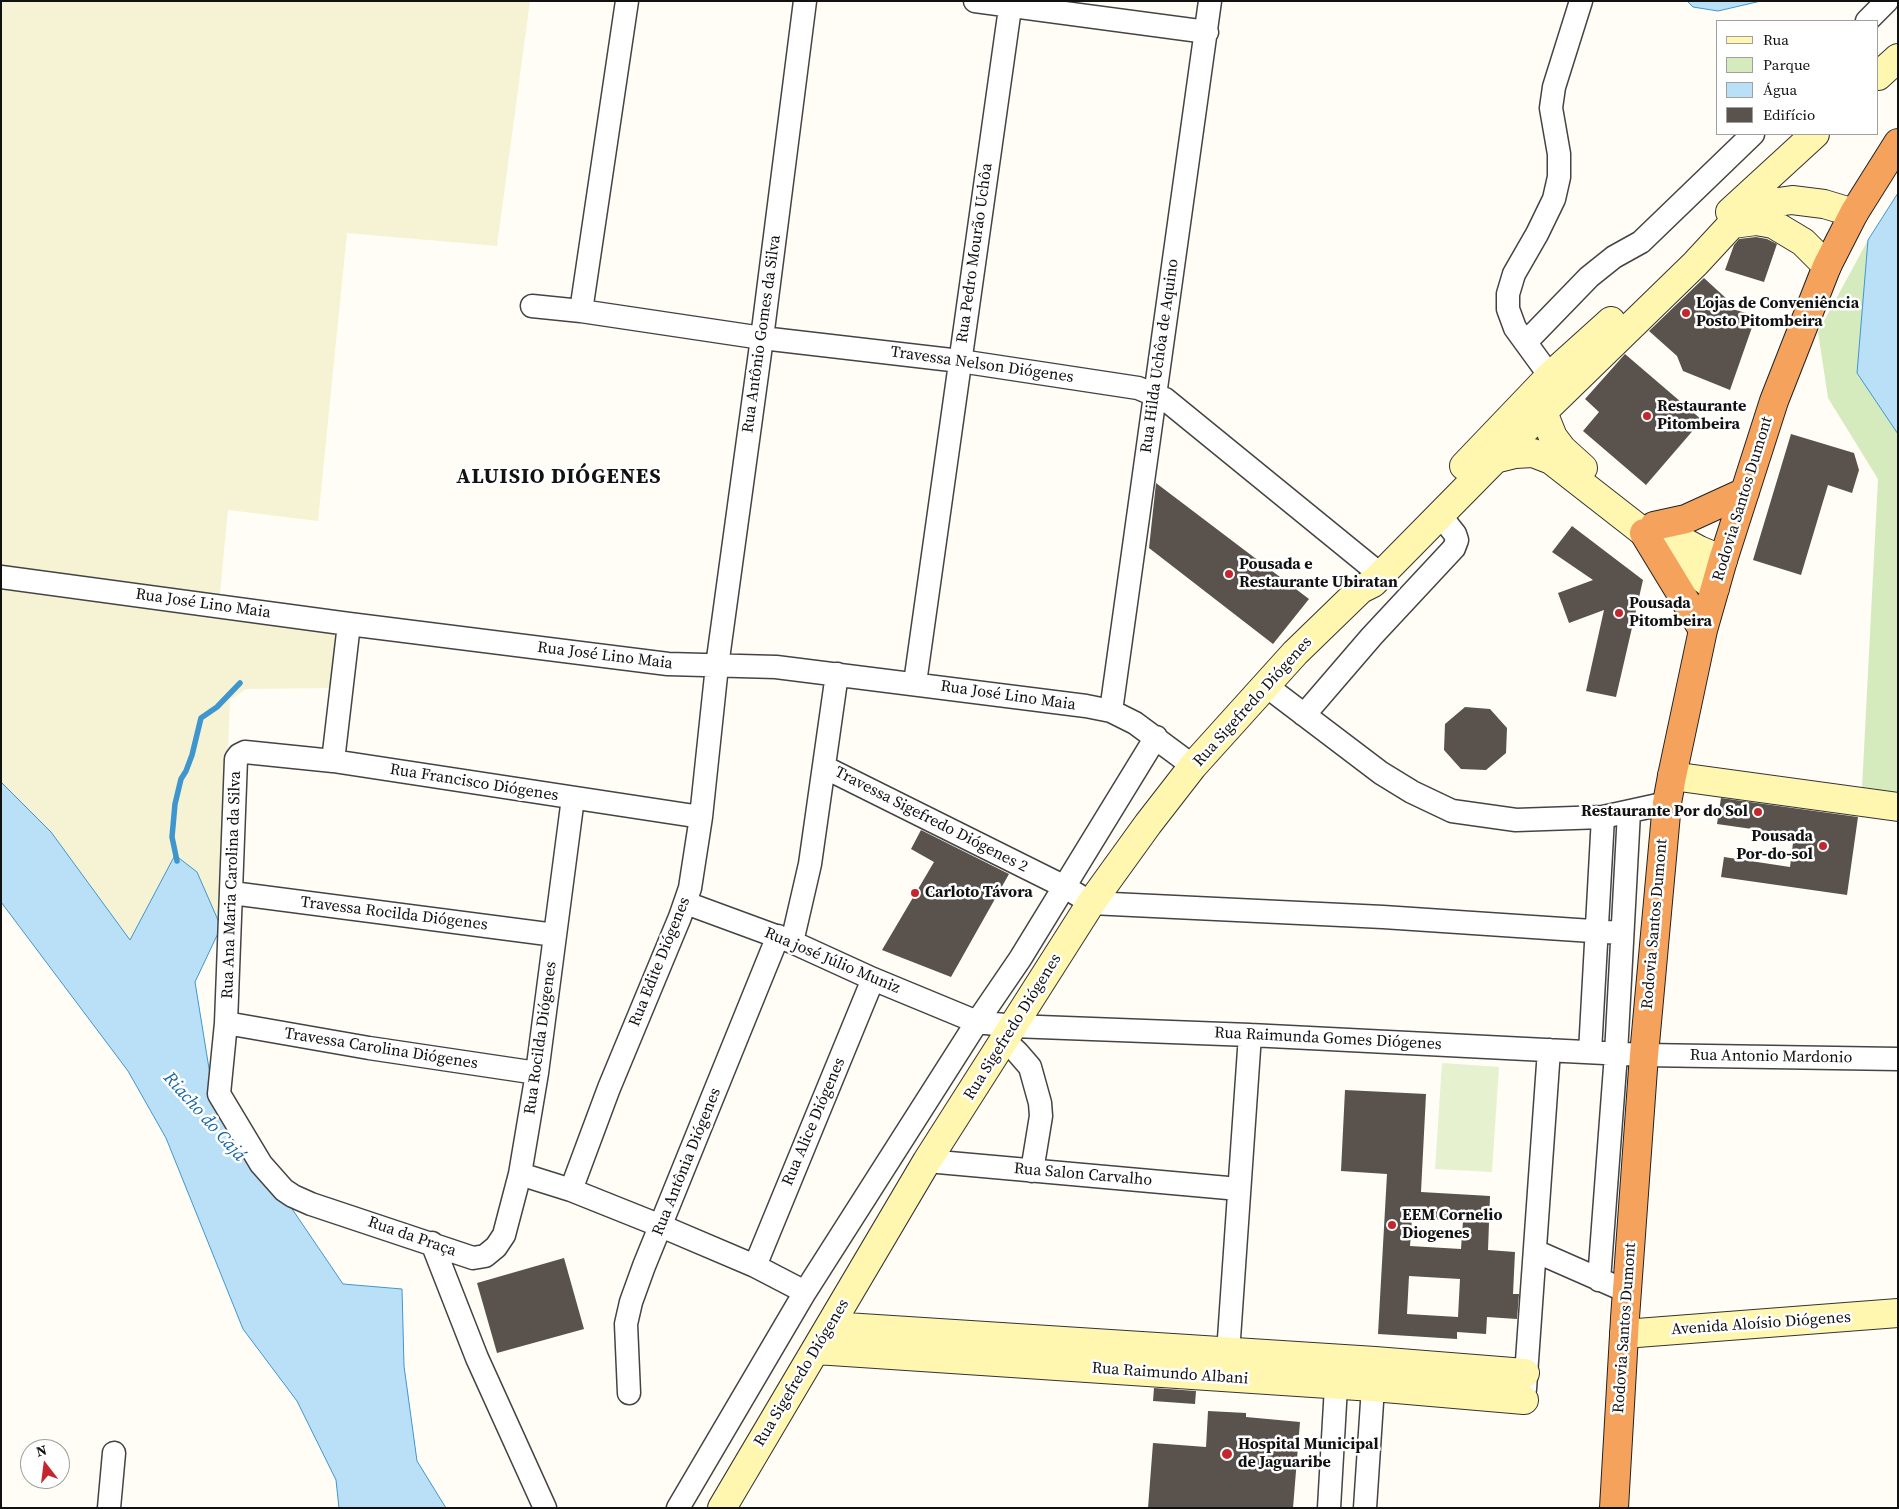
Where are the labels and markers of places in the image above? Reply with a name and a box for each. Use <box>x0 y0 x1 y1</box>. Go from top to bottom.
place label: Lojas de Conveniência Posto Pitombeira <box>1696 294 1859 332</box>
marker: Lojas de Conveniência Posto Pitombeira <box>1680 307 1692 319</box>
place label: Restaurante Pitombeira <box>1657 397 1746 435</box>
marker: Restaurante Pitombeira <box>1641 410 1653 422</box>
place label: Pousada e Restaurante Ubiratan <box>1239 555 1398 593</box>
marker: Pousada e Restaurante Ubiratan <box>1223 568 1235 580</box>
place label: Pousada Pitombeira <box>1629 594 1712 632</box>
marker: Pousada Pitombeira <box>1613 607 1625 619</box>
place label: Restaurante Por do Sol <box>1581 802 1748 822</box>
marker: Restaurante Por do Sol <box>1752 806 1764 818</box>
place label: Pousada Por-do-sol <box>1736 827 1813 865</box>
marker: Pousada Por-do-sol <box>1817 840 1829 852</box>
place label: Carloto Távora <box>925 883 1033 903</box>
marker: Carloto Távora <box>909 887 921 899</box>
place label: EEM Cornelio Diogenes <box>1402 1206 1502 1244</box>
marker: EEM Cornelio Diogenes <box>1386 1219 1398 1231</box>
place label: Hospital Municipal de Jaguaribe <box>1238 1435 1379 1473</box>
marker: Hospital Municipal de Jaguaribe <box>1220 1447 1234 1461</box>

